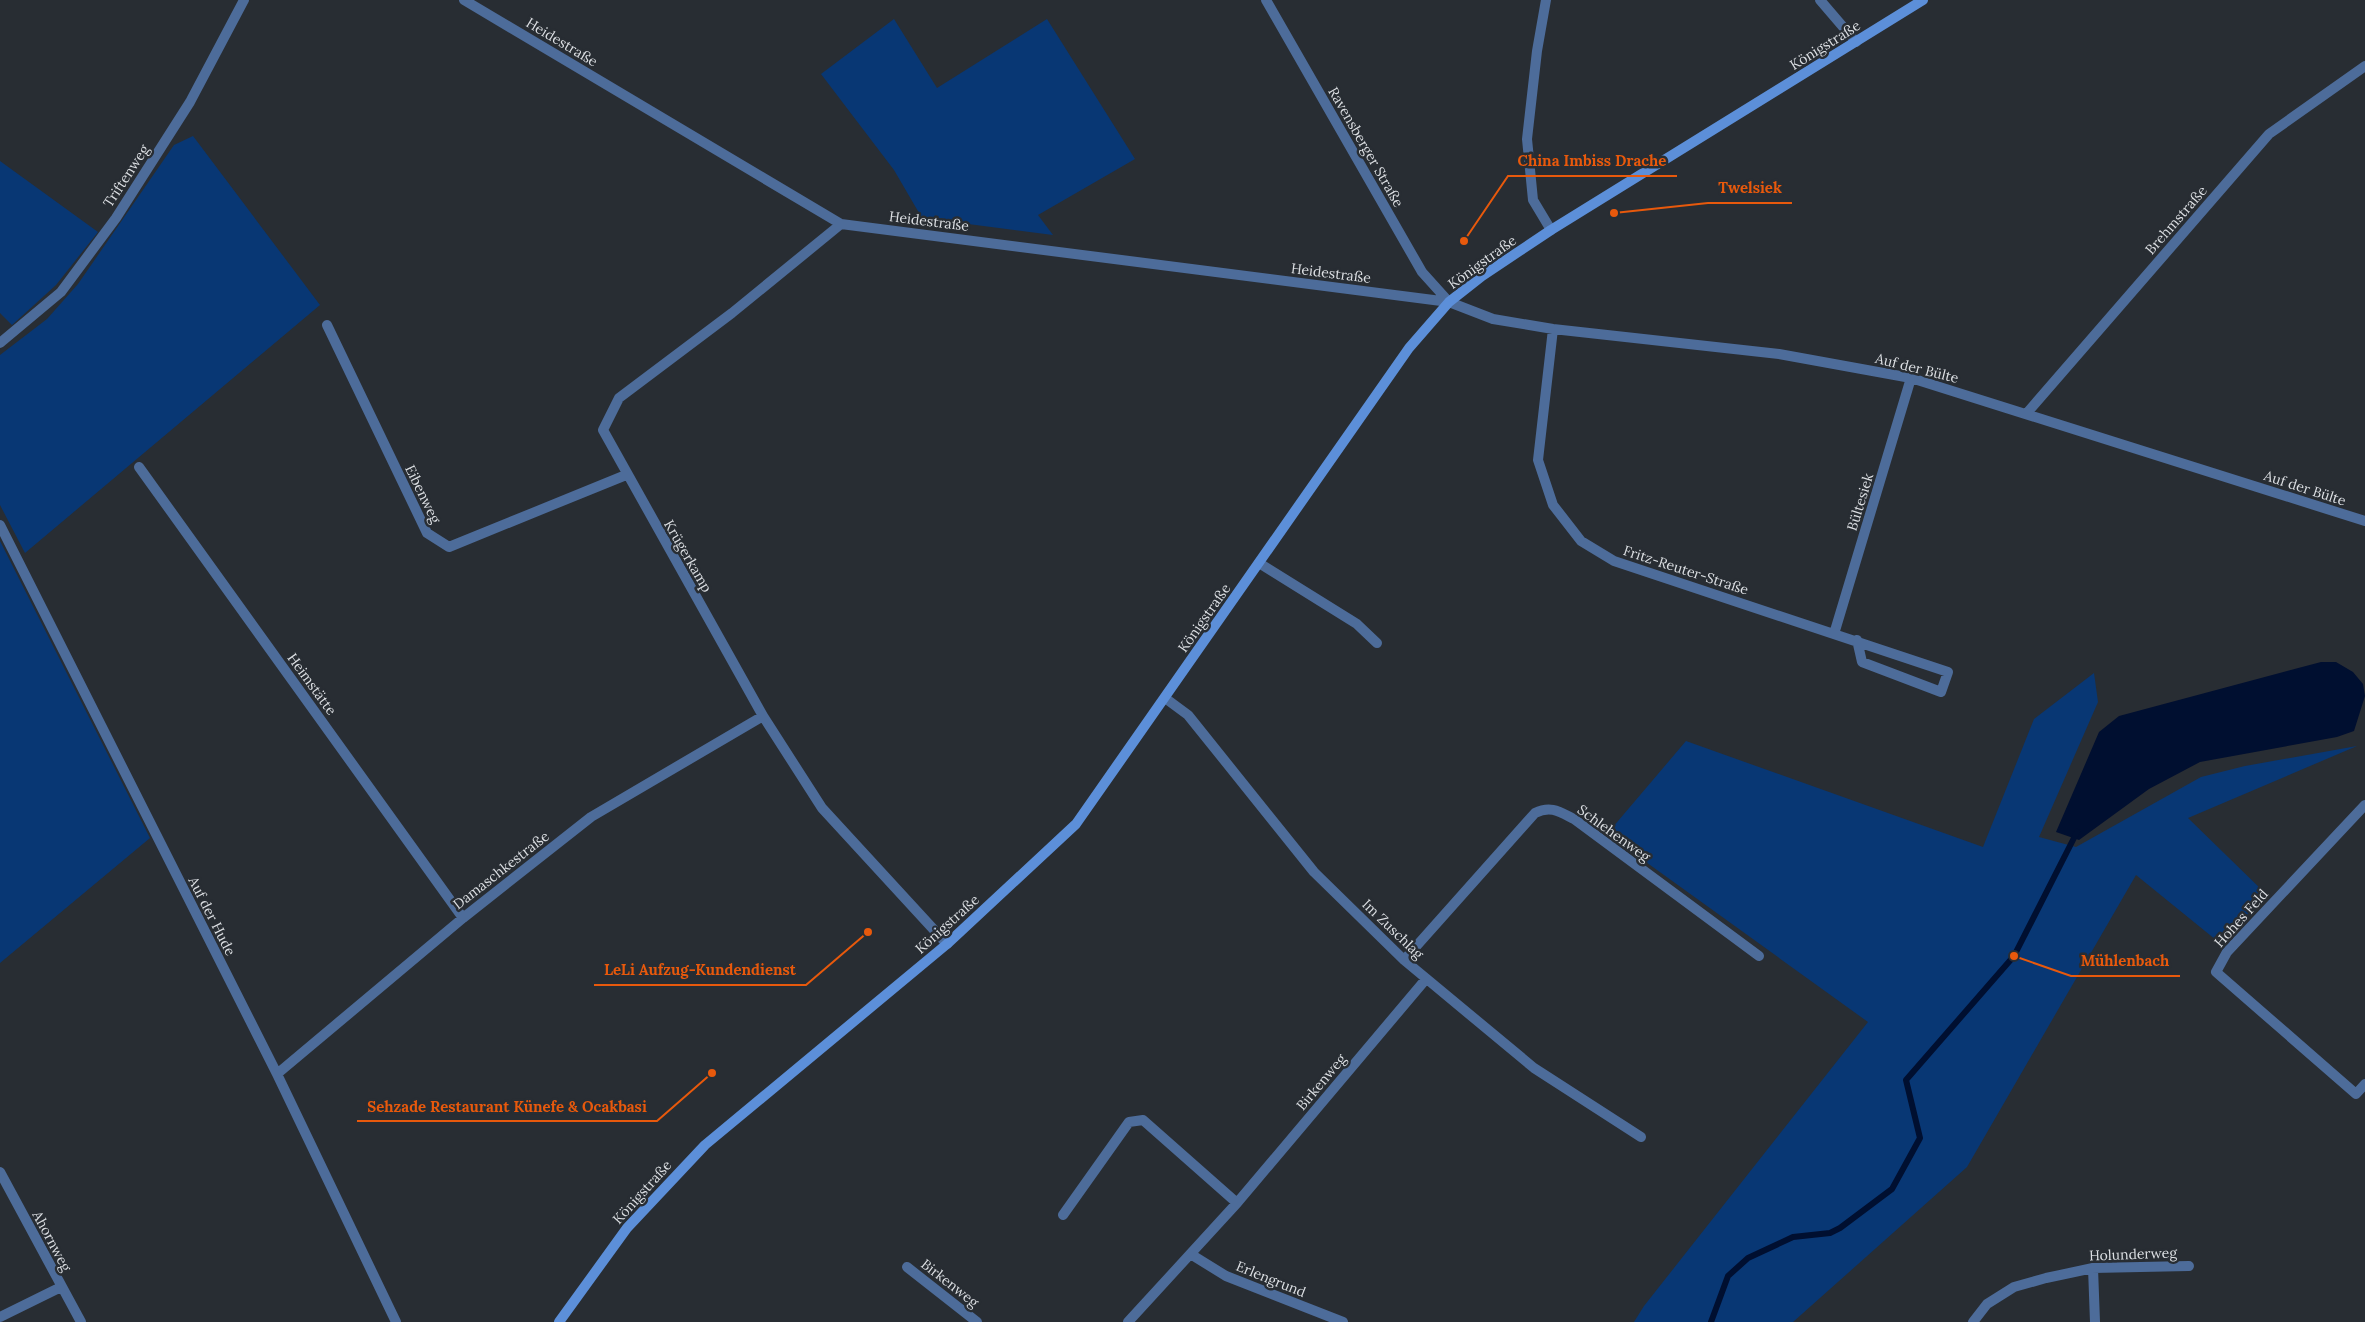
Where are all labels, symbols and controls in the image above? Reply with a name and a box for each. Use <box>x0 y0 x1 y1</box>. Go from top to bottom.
street label: Heidestraße <box>523 14 601 71</box>
street label: Königstraße <box>1786 16 1864 74</box>
street label: Ravensberger Straße <box>1324 84 1408 211</box>
street label: Triftenweg <box>99 141 153 211</box>
callout: China Imbiss Drache <box>1508 146 1677 176</box>
text: China Imbiss Drache <box>1518 151 1666 170</box>
callout: Twelsiek <box>1708 173 1792 203</box>
text: Twelsiek <box>1718 178 1782 197</box>
street label: Brehmstraße <box>2141 182 2211 258</box>
street label: Heidestraße <box>888 207 970 235</box>
street label: Königstraße <box>1444 231 1520 293</box>
street label: Heidestraße <box>1290 259 1372 287</box>
street label: Auf der Bülte <box>1873 349 1961 387</box>
street label: Eibenweg <box>401 462 445 526</box>
street label: Auf der Bülte <box>2261 466 2349 510</box>
street label: Bültesiek <box>1843 471 1877 533</box>
street label: Krügerkamp <box>660 516 716 596</box>
street label: Fritz-Reuter-Straße <box>1621 541 1751 599</box>
street label: Königstraße <box>1174 580 1235 656</box>
street label: Heimstätte <box>283 649 341 719</box>
street label: Schlehenweg <box>1574 801 1654 866</box>
street label: Damaschkestraße <box>449 827 553 913</box>
street label: Auf der Hude <box>184 873 240 959</box>
street label: Hohes Feld <box>2210 885 2272 951</box>
street label: Königstraße <box>911 890 983 957</box>
street label: Im Zuschlag <box>1358 895 1428 963</box>
callout: Mühlenbach <box>2071 946 2180 976</box>
text: Mühlenbach <box>2081 951 2170 970</box>
callout: LeLi Aufzug-Kundendienst <box>594 955 806 985</box>
text: LeLi Aufzug-Kundendienst <box>604 960 797 979</box>
street label: Birkenweg <box>1292 1050 1350 1114</box>
callout: Sehzade Restaurant Künefe & Ocakbasi <box>357 1091 657 1121</box>
text: Sehzade Restaurant Künefe & Ocakbasi <box>367 1097 647 1116</box>
street label: Königstraße <box>609 1156 676 1228</box>
street label: Ahornweg <box>28 1207 76 1275</box>
street label: Holunderweg <box>2089 1243 2178 1265</box>
street label: Birkenweg <box>918 1255 983 1311</box>
street label: Erlengrund <box>1233 1257 1309 1301</box>

